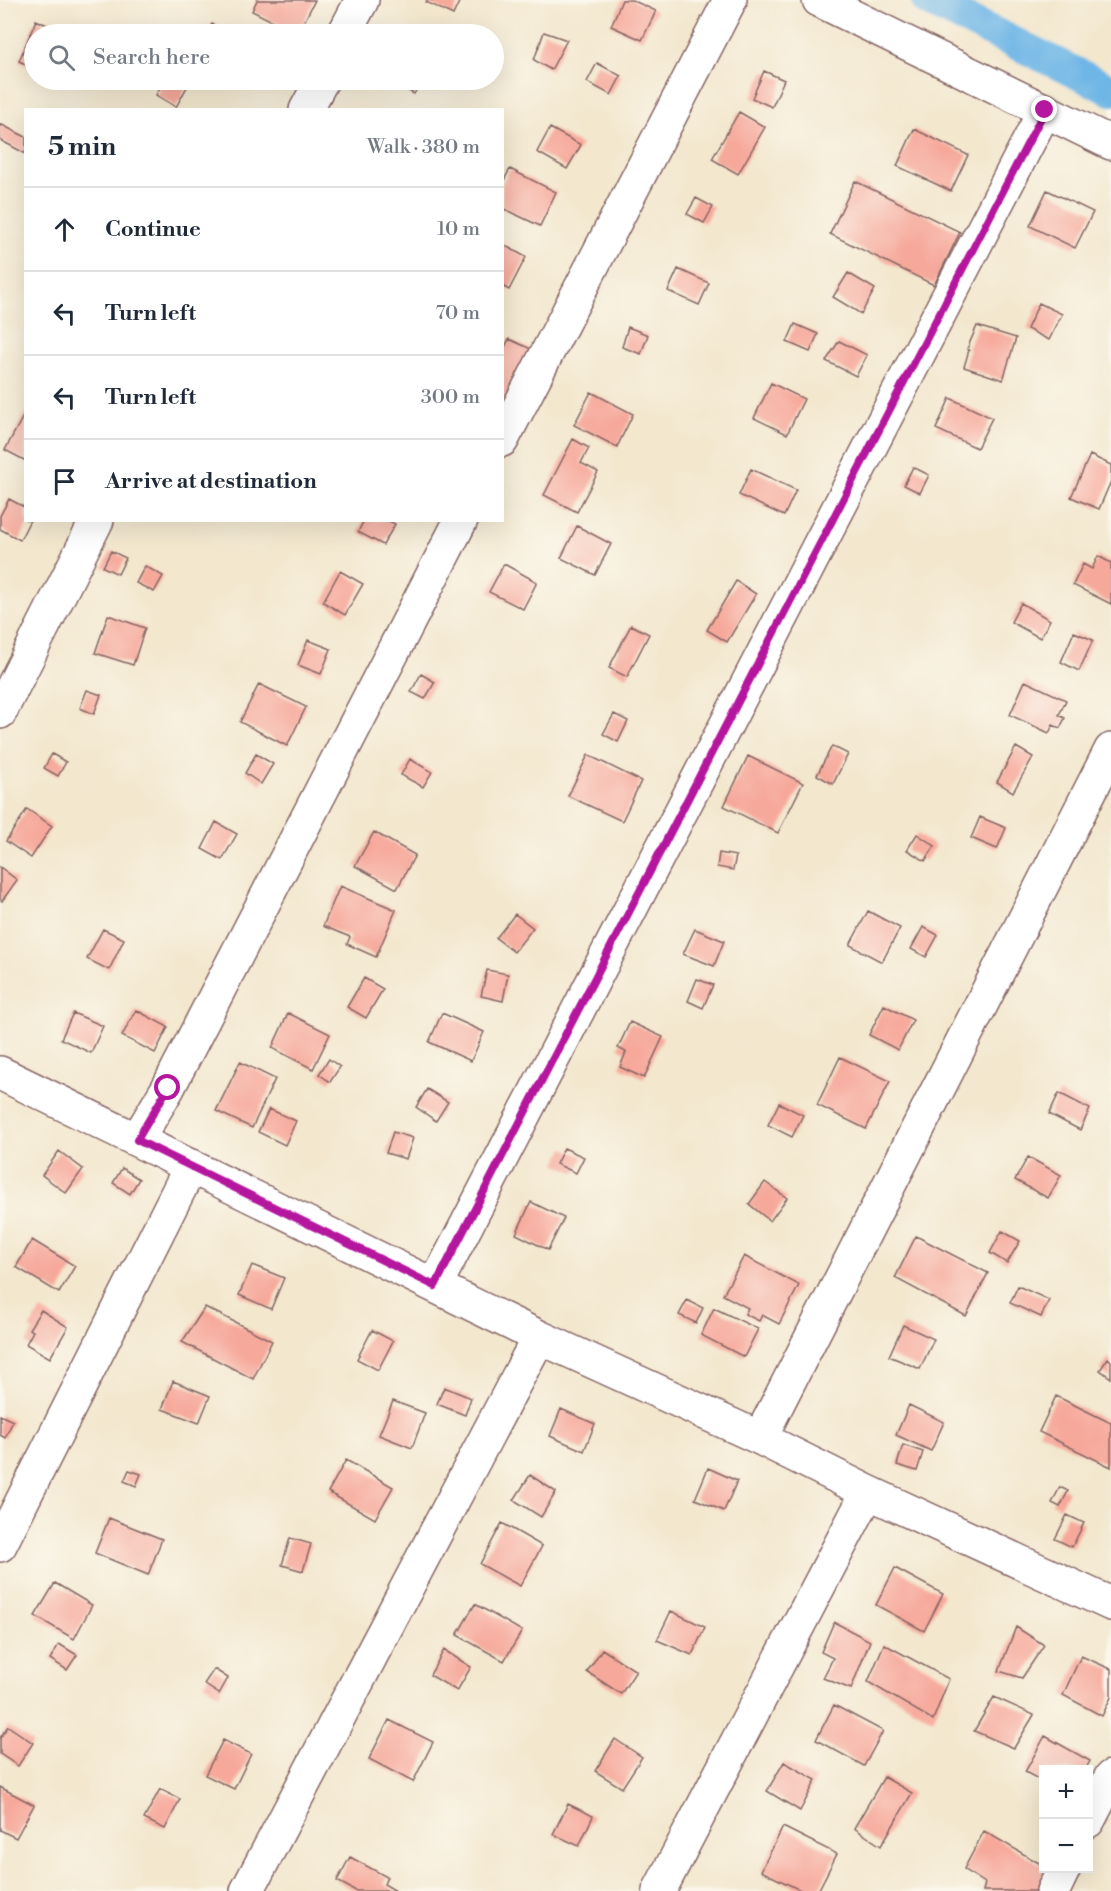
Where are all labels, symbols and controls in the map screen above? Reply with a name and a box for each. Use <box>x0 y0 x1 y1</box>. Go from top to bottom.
search box <box>24 24 504 90</box>
icon: search <box>45 41 78 74</box>
text: Search here <box>93 44 210 71</box>
route end <box>1031 96 1057 122</box>
text: 5 min <box>48 131 116 163</box>
text: Walk · 380 m <box>367 135 480 160</box>
icon: ahead <box>48 213 81 246</box>
text: Continue <box>105 216 201 243</box>
text: 10 m <box>437 217 480 242</box>
icon: left <box>48 297 81 330</box>
text: Turn left <box>105 300 196 327</box>
text: 70 m <box>436 301 480 326</box>
icon: left <box>48 381 81 414</box>
text: Turn left <box>105 384 196 411</box>
text: 300 m <box>421 385 480 410</box>
icon: arrive <box>48 465 81 498</box>
text: Arrive at destination <box>105 468 317 495</box>
route start <box>154 1074 180 1100</box>
map controls <box>1039 1765 1093 1873</box>
button: + <box>1039 1765 1093 1819</box>
button: − <box>1039 1819 1093 1873</box>

